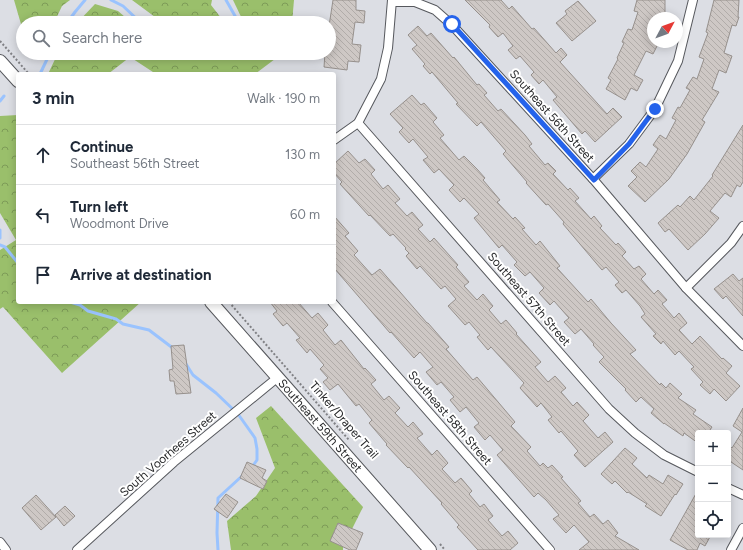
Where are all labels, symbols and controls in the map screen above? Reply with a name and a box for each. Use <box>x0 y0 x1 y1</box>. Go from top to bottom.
north arrow <box>647 12 683 48</box>
route start <box>443 15 461 33</box>
search box <box>16 16 336 60</box>
icon: search <box>30 27 52 49</box>
text: Search here <box>62 29 142 47</box>
street label: Southeast 56th Street <box>507 67 597 165</box>
text: 3 min <box>32 88 74 108</box>
text: Walk · 190 m <box>247 91 320 106</box>
route end <box>646 100 664 118</box>
text: Continue <box>70 138 133 156</box>
icon: ahead <box>32 144 54 166</box>
text: 130 m <box>285 147 320 162</box>
text: Southeast 56th Street <box>70 156 199 171</box>
text: Turn left <box>70 198 128 216</box>
icon: left <box>32 204 54 226</box>
text: 60 m <box>290 207 320 222</box>
text: Woodmont Drive <box>70 216 169 231</box>
street label: Southeast 57th Street <box>485 249 574 349</box>
icon: arrive <box>32 264 54 286</box>
text: Arrive at destination <box>70 266 211 284</box>
street label: Southeast 58th Street <box>405 368 495 468</box>
street label: Southeast 59th Street <box>275 376 365 476</box>
street label: Tinker/Draper Trail <box>307 378 381 462</box>
street label: South Voorhees Street <box>117 408 219 500</box>
map controls <box>695 430 731 538</box>
button: + <box>695 430 731 466</box>
button: − <box>695 466 731 502</box>
button: locate <box>695 502 731 538</box>

